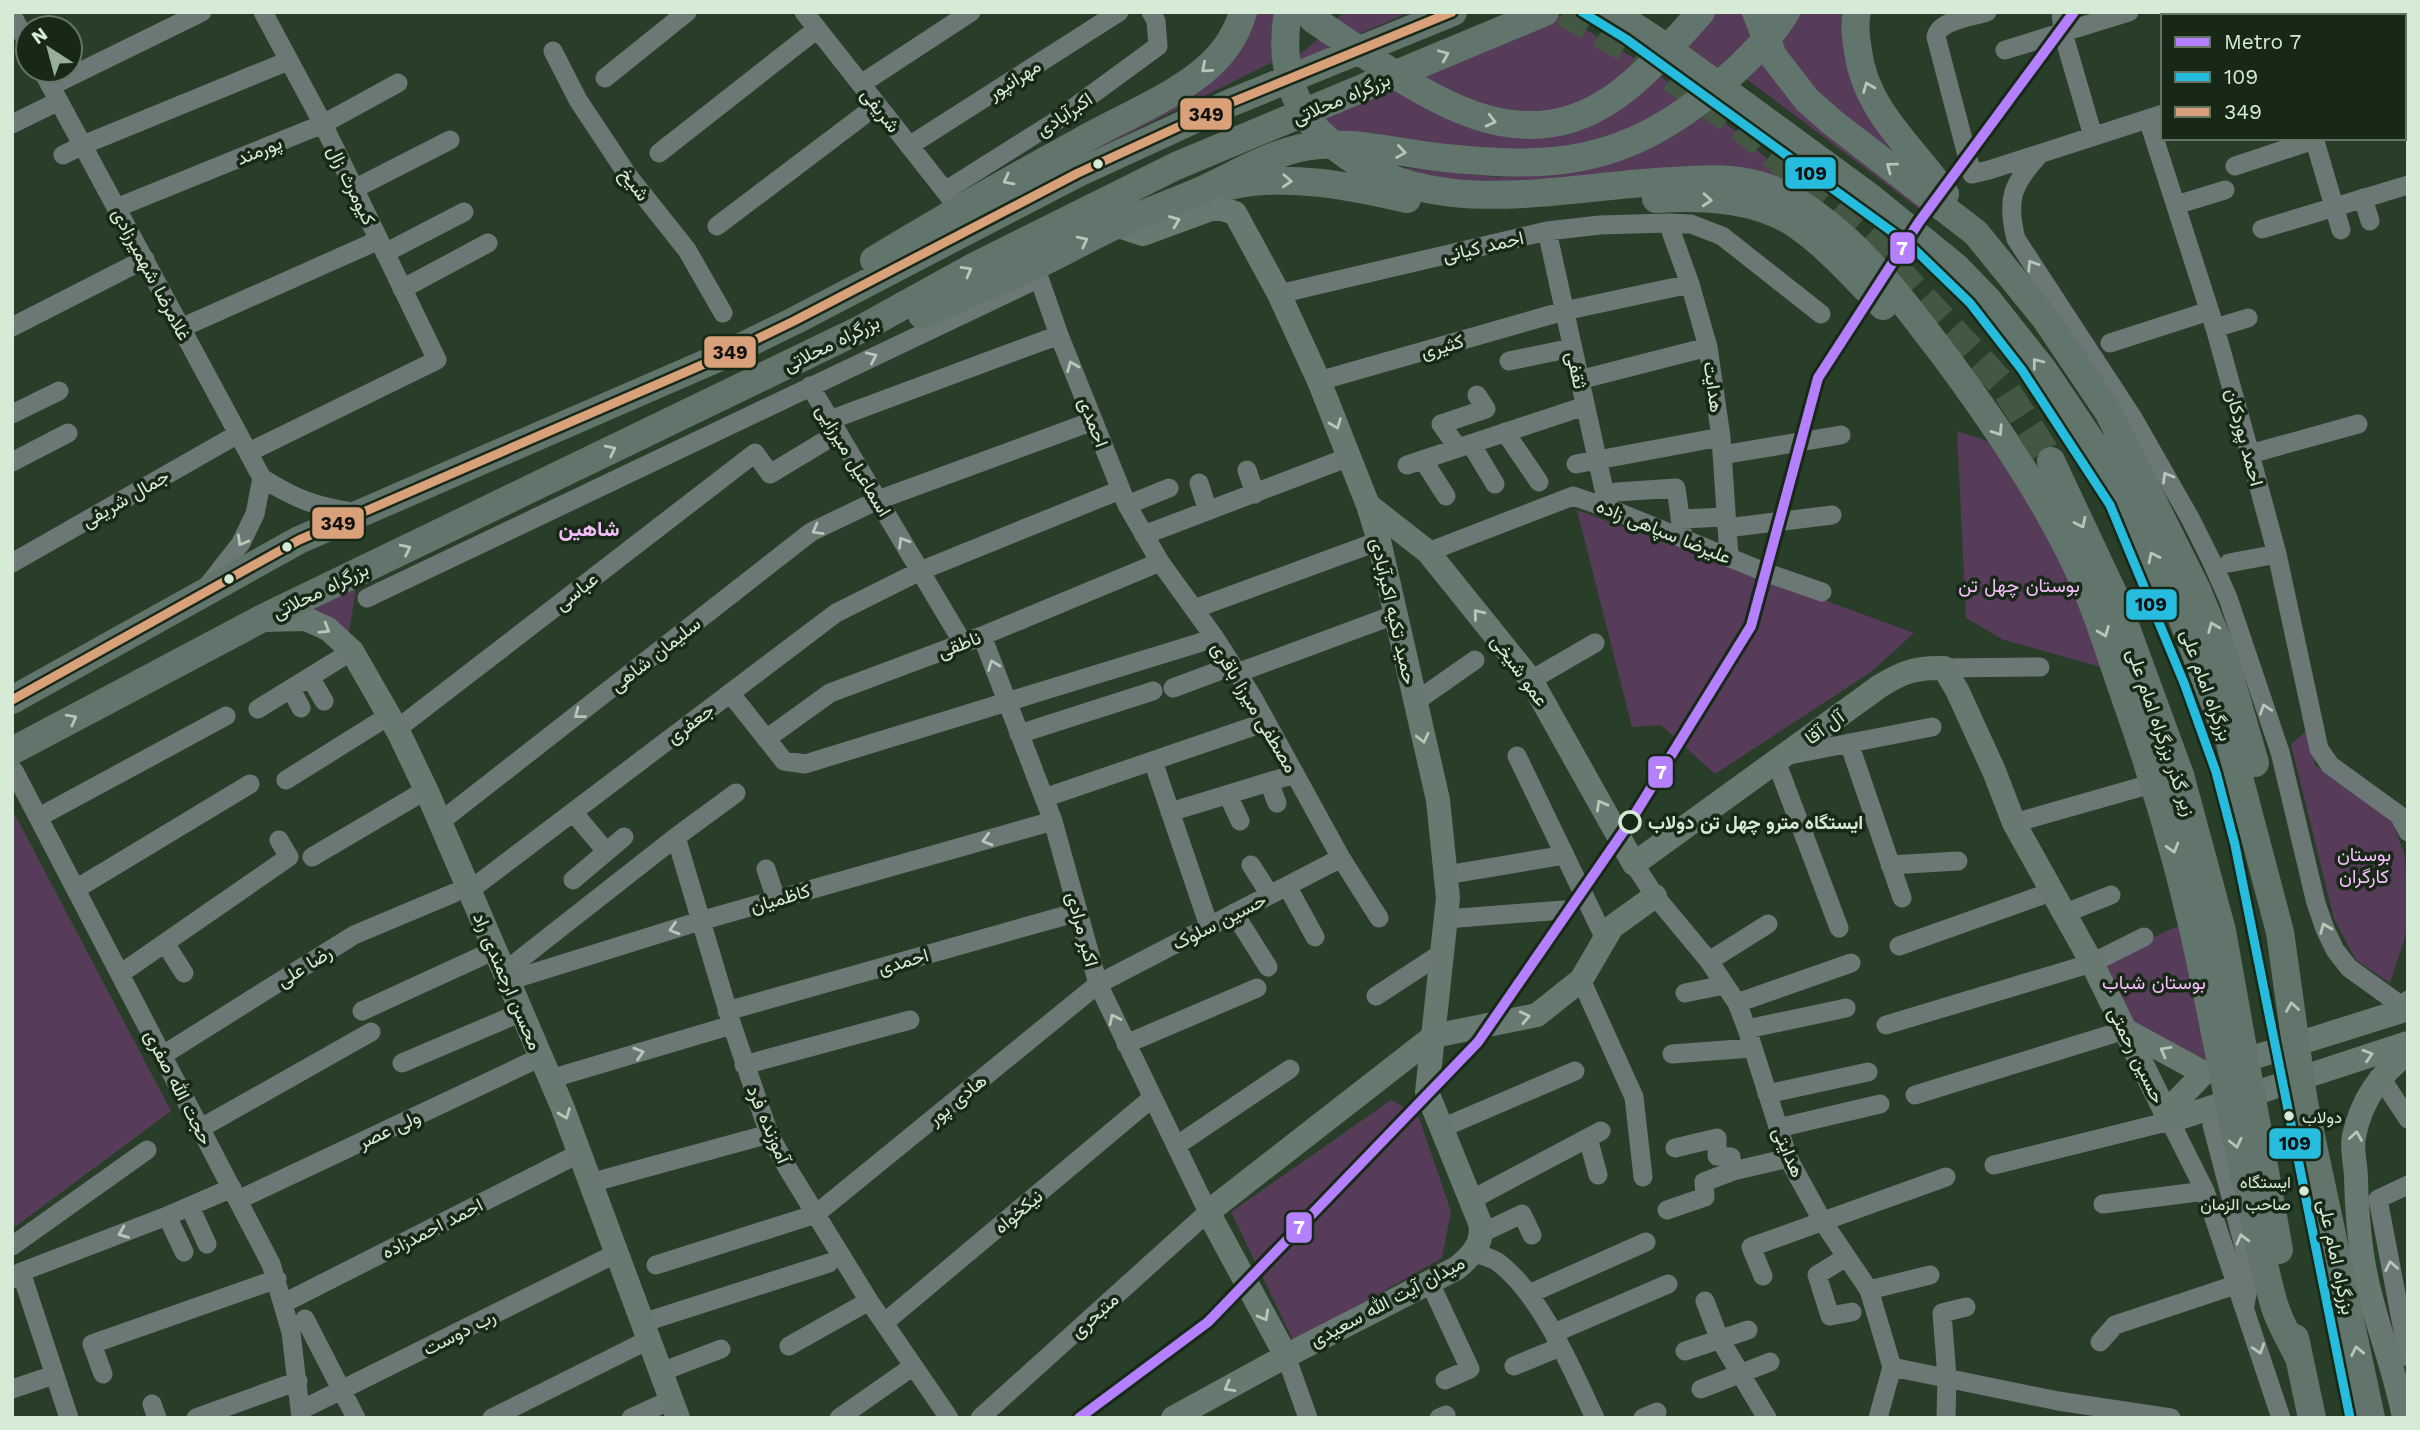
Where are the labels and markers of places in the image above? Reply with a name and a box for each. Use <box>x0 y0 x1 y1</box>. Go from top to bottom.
unlabelled marker <box>1091 157 1105 171</box>
unlabelled marker <box>280 540 294 554</box>
unlabelled marker <box>222 572 236 586</box>
marker: ایستگاه مترو چهل تن دولاب <box>1619 811 1641 833</box>
place label: ایستگاه مترو چهل تن دولاب <box>1648 811 1863 836</box>
place label: دولاب <box>2302 1107 2342 1128</box>
marker: دولاب <box>2282 1109 2296 1123</box>
place label: ایستگاه صاحب الزمان <box>2200 1172 2291 1215</box>
marker: ایستگاه صاحب الزمان <box>2297 1184 2311 1198</box>

